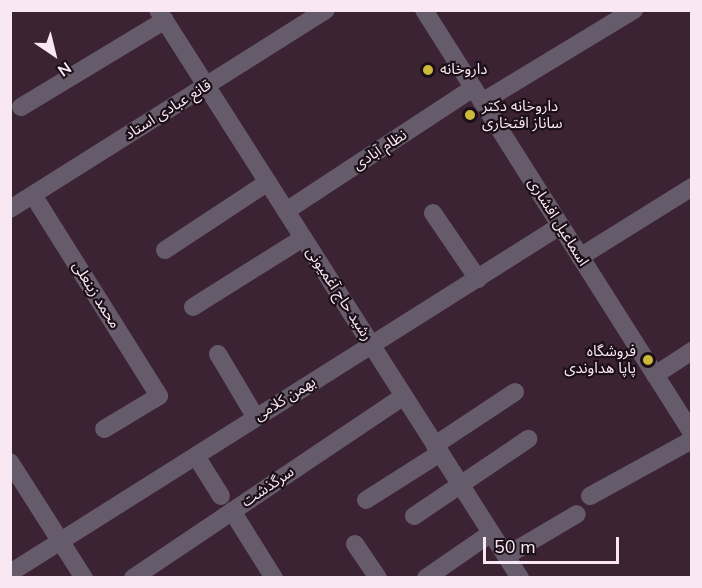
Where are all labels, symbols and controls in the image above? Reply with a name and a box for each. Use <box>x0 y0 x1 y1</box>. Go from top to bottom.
north arrow <box>24 24 84 84</box>
text: N <box>53 56 76 81</box>
place label: داروخانه <box>440 61 487 79</box>
marker: داروخانه <box>421 63 435 77</box>
street label: قانع عبادی استاد <box>121 76 215 144</box>
place label: داروخانه دكتر ساناز افتخارى <box>482 97 563 132</box>
marker: داروخانه دكتر ساناز افتخارى <box>463 108 477 122</box>
street label: نظام آبادی <box>350 126 410 174</box>
street label: اسماعیل افشاری <box>524 175 592 269</box>
street label: رشید حاج آغمیونی <box>302 244 376 344</box>
street label: محمد زینعلی <box>68 258 124 332</box>
place label: فروشگاه پاپا هداوندی <box>564 342 636 377</box>
marker: فروشگاه پاپا هداوندی <box>641 353 655 367</box>
street label: بهمن کلامی <box>251 373 319 425</box>
street label: سرگذشت <box>238 463 298 511</box>
scale bar <box>486 525 622 563</box>
text: 50 m <box>494 535 536 559</box>

